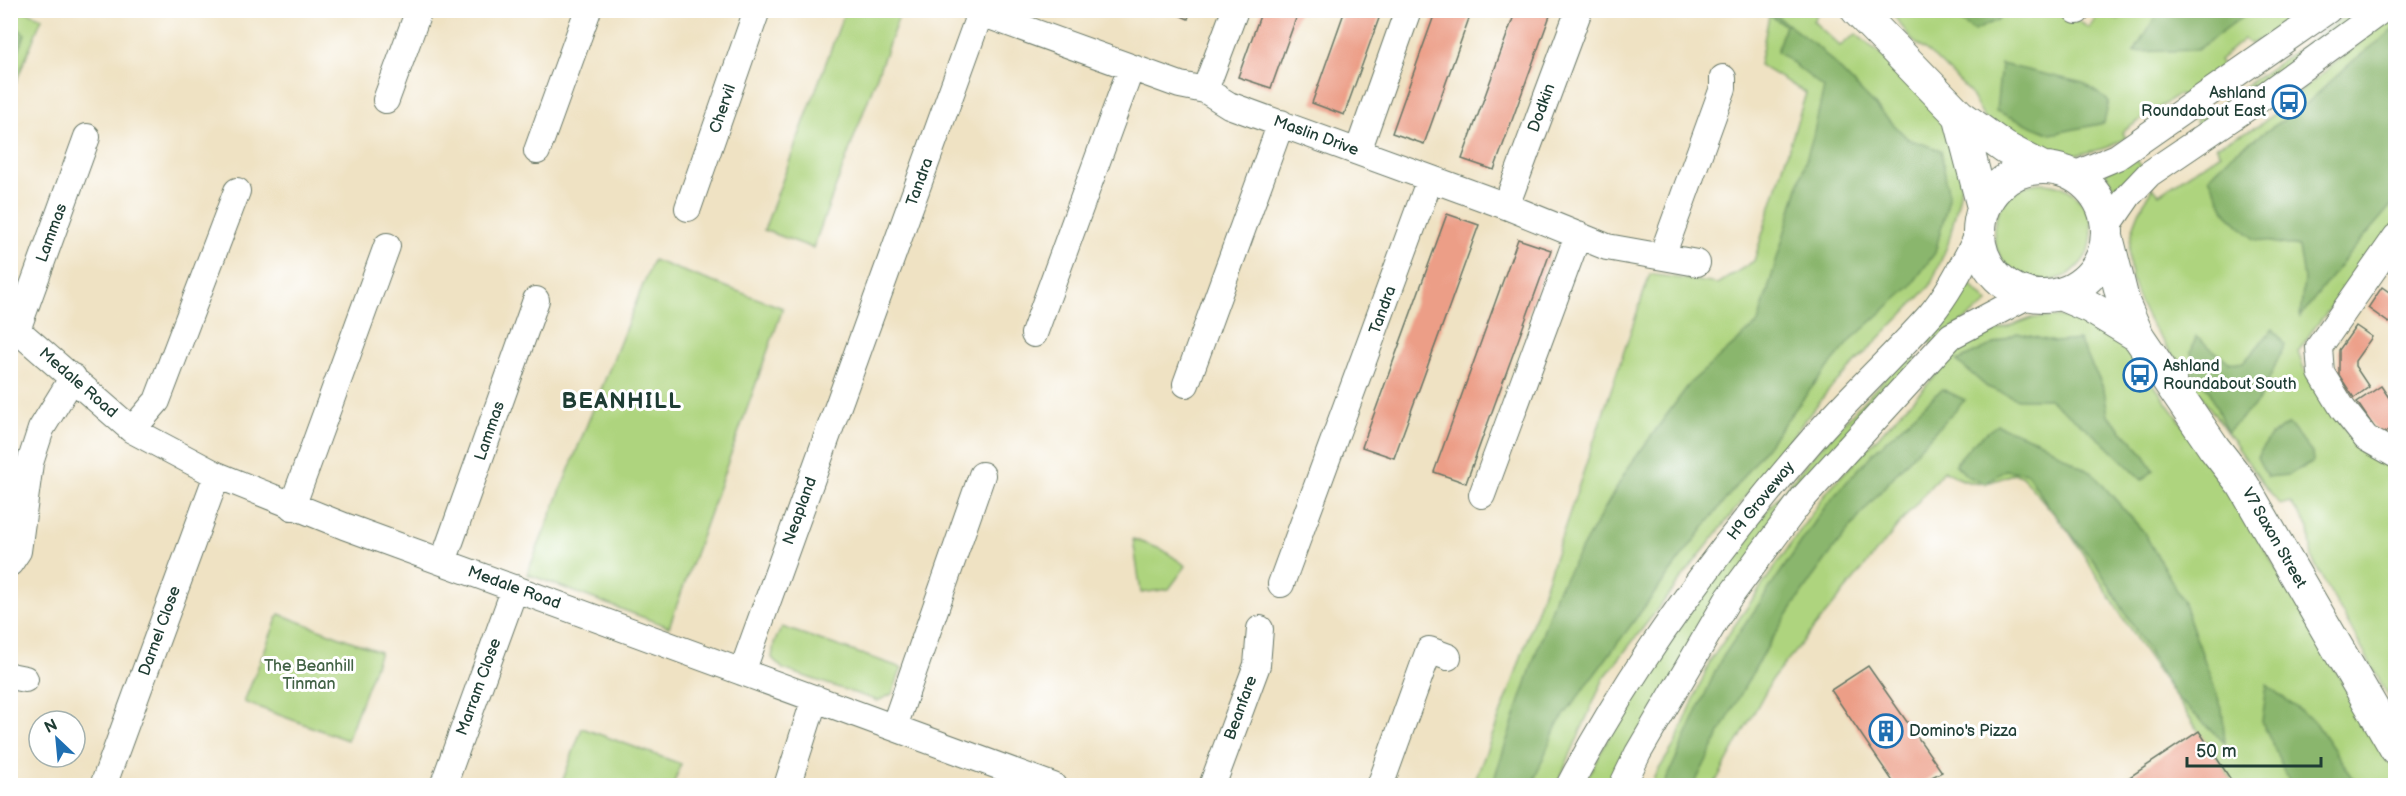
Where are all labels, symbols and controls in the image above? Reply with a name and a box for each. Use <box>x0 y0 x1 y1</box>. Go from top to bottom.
street label: Dodkin <box>1524 81 1560 135</box>
street label: Chervil <box>706 82 740 136</box>
place label: Ashland Roundabout East <box>2141 84 2266 121</box>
bus stop icon: Ashland Roundabout East <box>2271 84 2307 120</box>
street label: Maslin Drive <box>1271 112 1362 160</box>
street label: Tandra <box>903 155 937 209</box>
street label: Lammas <box>33 201 71 265</box>
street label: Tandra <box>1366 283 1400 337</box>
street label: Medale Road <box>35 344 121 422</box>
bus stop icon: Ashland Roundabout South <box>2122 357 2158 393</box>
place label: Ashland Roundabout South <box>2163 357 2297 394</box>
district label: BEANHILL <box>562 388 682 415</box>
street label: Lammas <box>471 399 509 463</box>
street label: H9 Groveway <box>1724 457 1799 544</box>
street label: Neapland <box>779 475 821 547</box>
street label: V7 Saxon Street <box>2238 485 2310 592</box>
street label: Medale Road <box>465 562 563 614</box>
street label: Darnel Close <box>135 583 185 678</box>
street label: Marram Close <box>453 635 506 738</box>
park label: The Beanhill Tinman <box>264 657 354 694</box>
street label: Beanfare <box>1221 673 1262 743</box>
north arrow <box>27 709 87 769</box>
building icon: Domino's Pizza <box>1868 713 1904 749</box>
text: N <box>42 716 61 738</box>
place label: Domino's Pizza <box>1909 722 2017 741</box>
scale bar <box>2187 730 2320 768</box>
text: 50 m <box>2196 741 2237 762</box>

